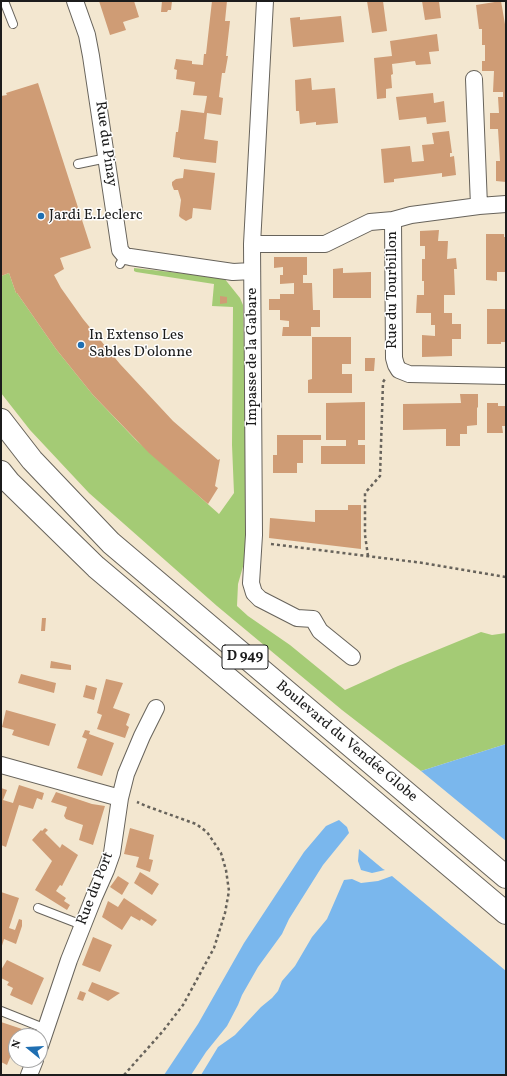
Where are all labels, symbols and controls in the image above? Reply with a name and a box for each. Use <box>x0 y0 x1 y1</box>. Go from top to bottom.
street label: Rue du Pinay <box>90 100 120 188</box>
place label: Jardi E.Leclerc <box>49 207 143 225</box>
marker: Jardi E.Leclerc <box>36 211 46 221</box>
street label: Rue du Tourbillon <box>384 231 402 349</box>
street label: Impasse de la Gabare <box>244 288 262 426</box>
place label: In Extenso Les Sables D'olonne <box>89 327 192 362</box>
marker: In Extenso Les Sables D'olonne <box>76 340 86 350</box>
road number: D 949 <box>222 645 268 669</box>
street label: Boulevard du Vendée Globe <box>271 677 421 807</box>
street label: Rue du Port <box>74 850 118 928</box>
north arrow <box>8 1028 48 1068</box>
text: N <box>9 1038 25 1051</box>

